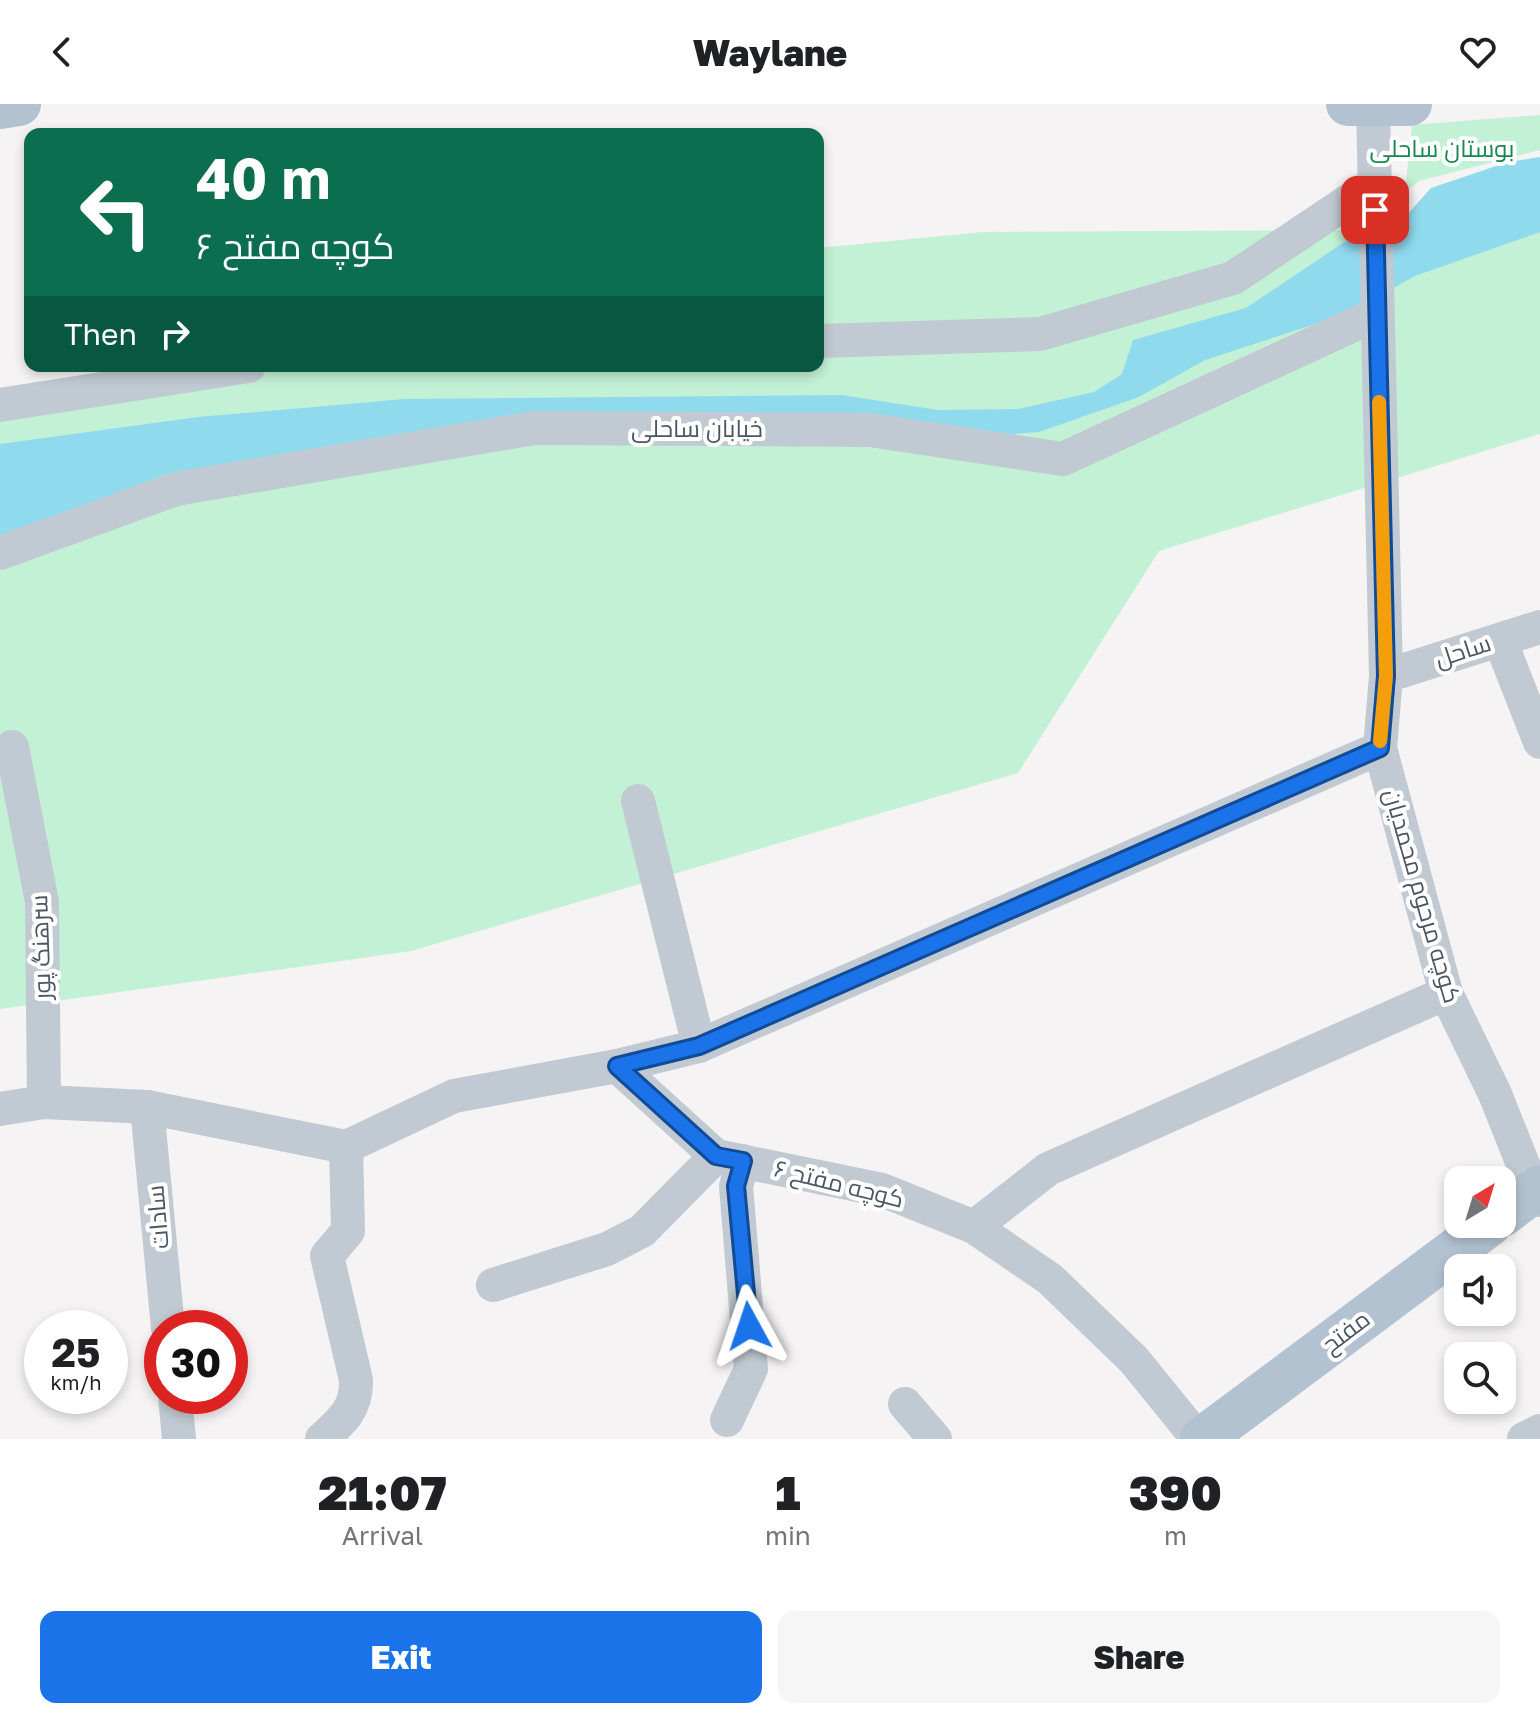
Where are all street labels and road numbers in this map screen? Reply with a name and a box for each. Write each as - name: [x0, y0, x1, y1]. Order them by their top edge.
- street label: خیابان ساحلی: [631, 413, 763, 443]
- street label: ساحل: [1431, 627, 1494, 673]
- street label: کوچه مرحوم محمدیان: [1376, 785, 1468, 1007]
- street label: سرهنگ پور: [23, 894, 59, 1002]
- street label: کوچه مفتح ۶: [771, 1152, 907, 1216]
- street label: سادات: [139, 1184, 174, 1250]
- street label: مفتح: [1315, 1303, 1377, 1361]

